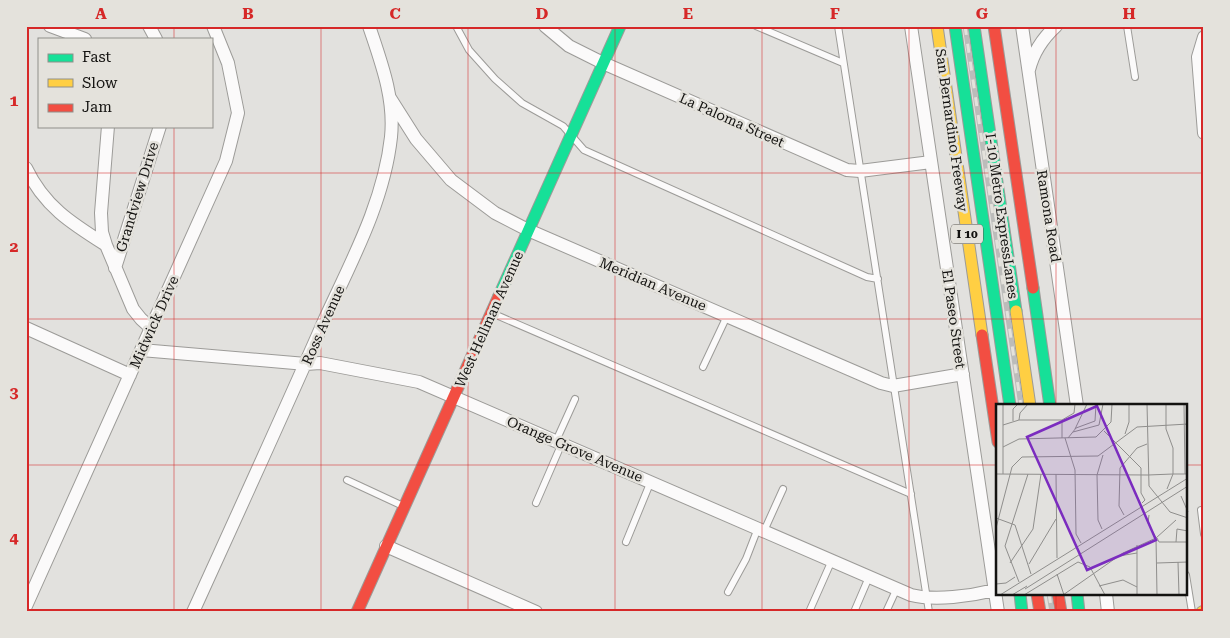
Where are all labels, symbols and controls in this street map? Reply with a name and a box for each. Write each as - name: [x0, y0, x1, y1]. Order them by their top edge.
- text: A: [95, 4, 107, 23]
- text: B: [242, 4, 254, 23]
- text: C: [389, 4, 401, 23]
- text: D: [536, 4, 549, 23]
- text: E: [683, 4, 693, 23]
- text: F: [830, 4, 840, 23]
- text: G: [976, 4, 989, 23]
- text: H: [1122, 4, 1136, 23]
- legend: [38, 38, 212, 128]
- street label: San Bernardino Freeway: [933, 47, 971, 213]
- text: Fast: [82, 48, 112, 66]
- text: Slow: [82, 74, 118, 92]
- street label: La Paloma Street: [677, 90, 787, 150]
- text: 1: [10, 91, 19, 110]
- text: Jam: [82, 98, 112, 116]
- street label: I-10 Metro ExpressLanes: [982, 132, 1022, 300]
- street label: Grandview Drive: [113, 140, 161, 254]
- street label: Ramona Road: [1034, 169, 1064, 263]
- road number: I 10: [951, 224, 983, 243]
- text: 2: [10, 237, 19, 256]
- street label: West Hellman Avenue: [452, 248, 526, 390]
- street label: Meridian Avenue: [597, 254, 709, 314]
- street label: El Paseo Street: [939, 269, 969, 369]
- street label: Midwick Drive: [126, 273, 182, 371]
- street label: Ross Avenue: [298, 283, 348, 367]
- text: 3: [10, 383, 19, 402]
- inset map: [996, 404, 1188, 596]
- street label: Orange Grove Avenue: [505, 413, 646, 485]
- text: 4: [10, 528, 19, 547]

